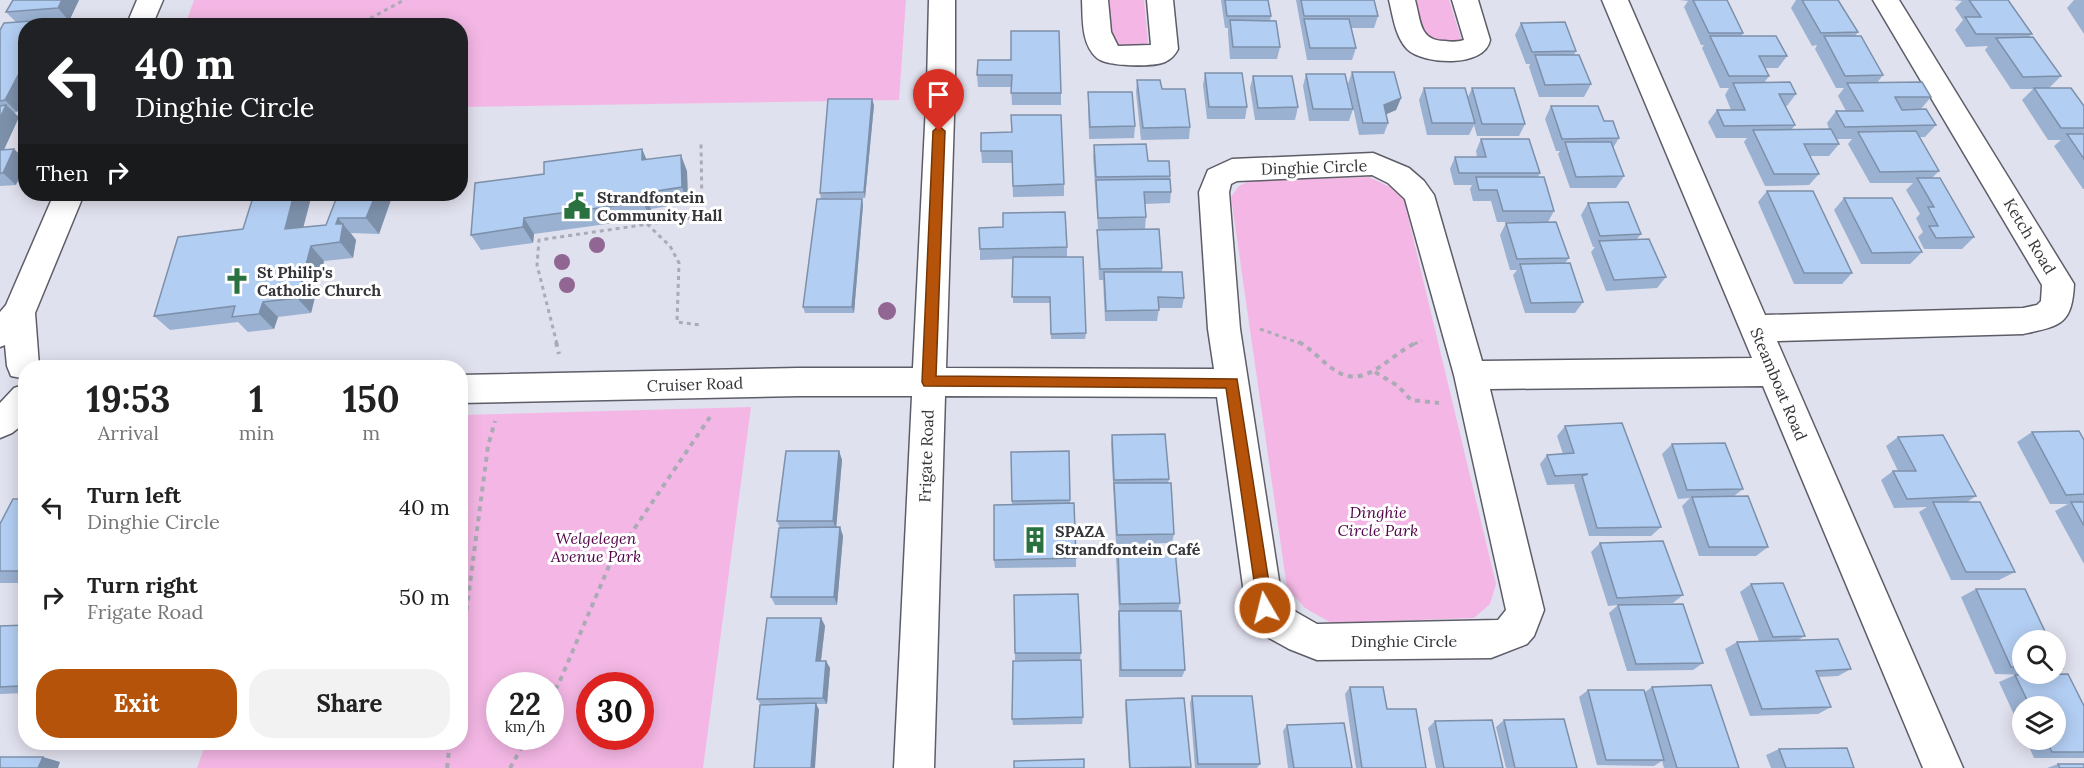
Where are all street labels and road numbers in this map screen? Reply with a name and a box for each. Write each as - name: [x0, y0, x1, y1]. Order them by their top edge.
- street label: Dinghie Circle: [1261, 155, 1368, 179]
- street label: Ketch Road: [2000, 194, 2061, 278]
- street label: Steamboat Road: [1746, 325, 1812, 444]
- street label: Cruiser Road: [646, 372, 744, 396]
- street label: Frigate Road: [914, 409, 938, 503]
- street label: Dinghie Circle: [1351, 631, 1458, 651]

